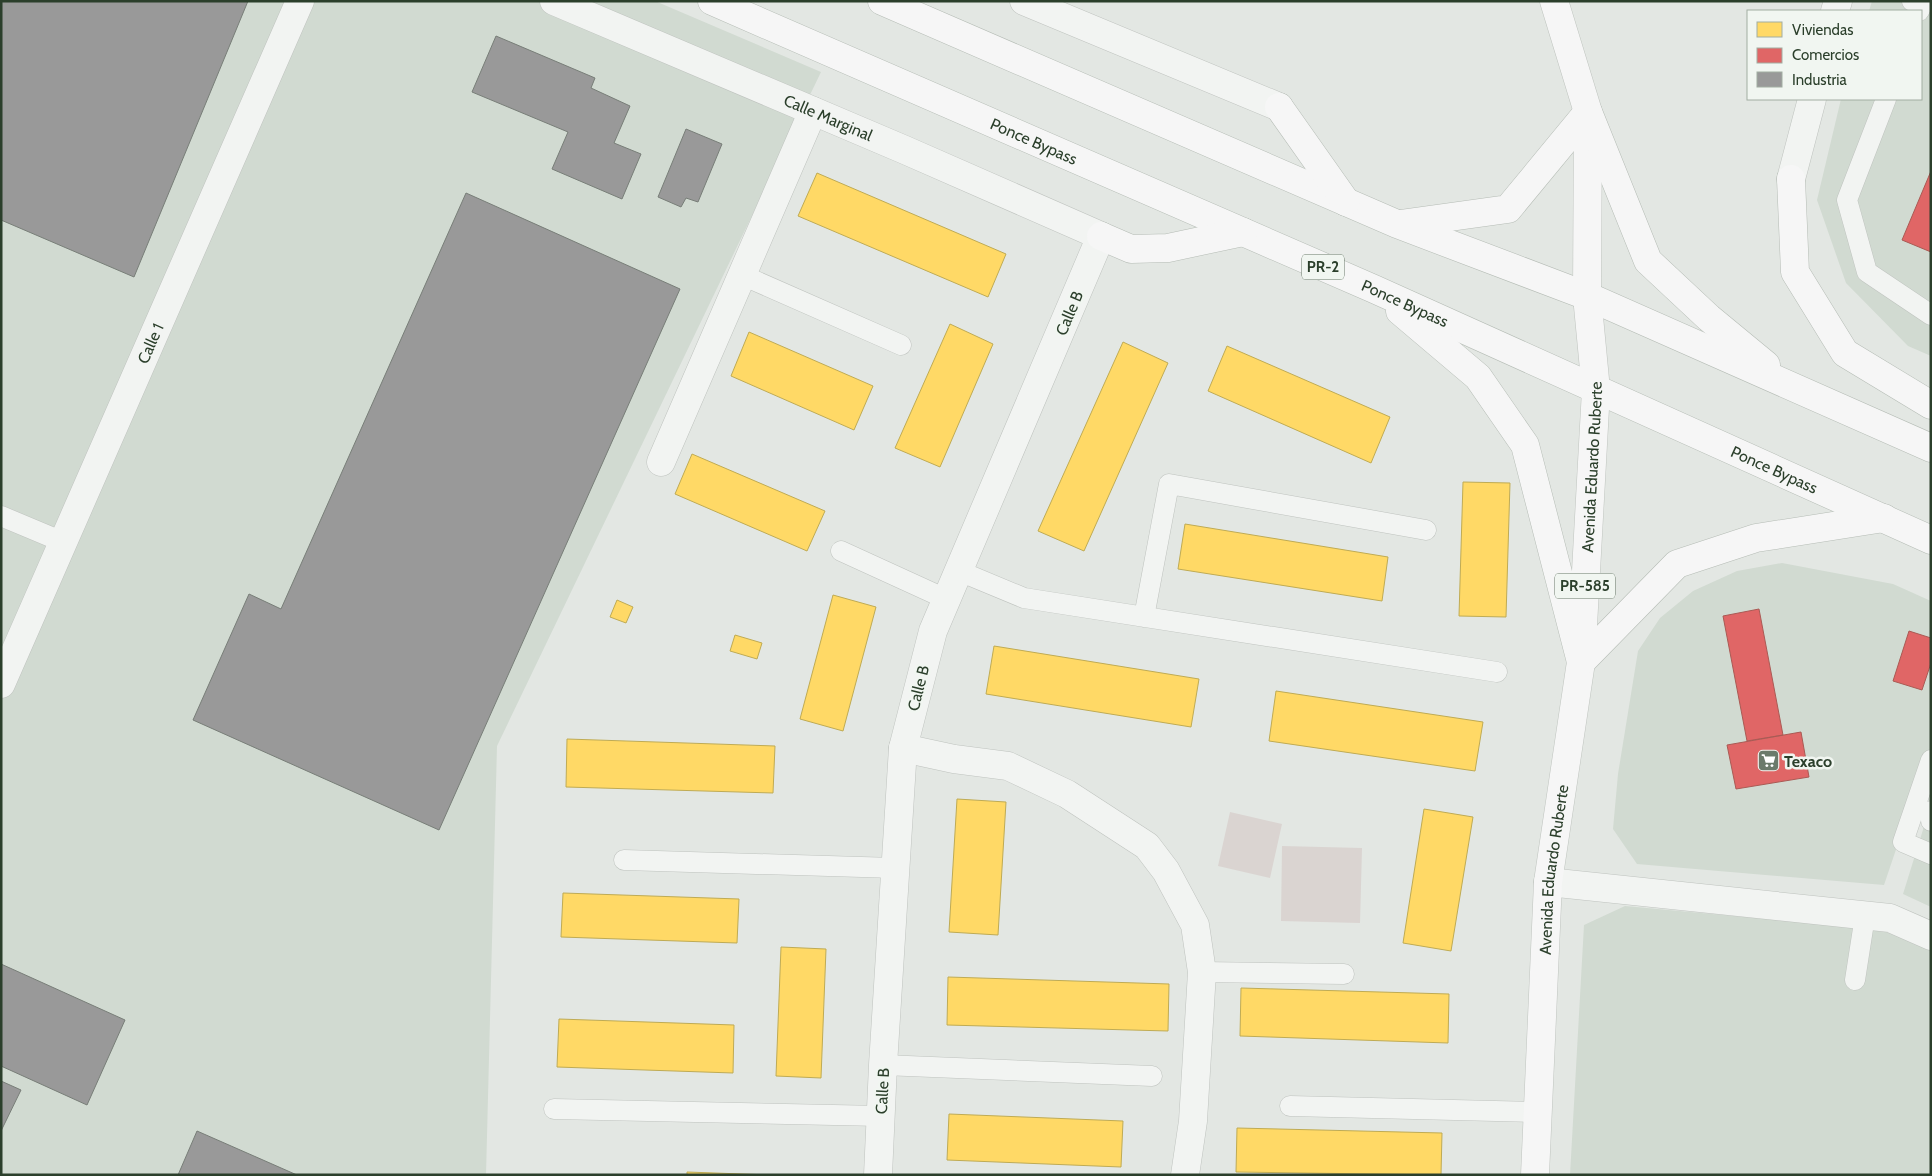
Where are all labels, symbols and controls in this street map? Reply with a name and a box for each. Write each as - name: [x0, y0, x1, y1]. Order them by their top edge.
- legend: [1747, 10, 1922, 100]
- text: Viviendas: [1792, 21, 1853, 39]
- text: Comercios: [1792, 46, 1859, 64]
- text: Industria: [1792, 71, 1847, 89]
- street label: Calle Marginal: [781, 91, 876, 145]
- street label: Ponce Bypass: [987, 114, 1080, 169]
- road number: PR-2: [1302, 254, 1344, 280]
- street label: Ponce Bypass: [1359, 276, 1451, 331]
- street label: Calle B: [1052, 288, 1087, 338]
- street label: Calle 1: [134, 320, 168, 367]
- street label: Avenida Eduardo Ruberte: [1578, 381, 1606, 553]
- street label: Ponce Bypass: [1728, 442, 1821, 498]
- road number: PR-585: [1555, 574, 1615, 598]
- street label: Calle B: [904, 663, 933, 713]
- supermarket icon: Texaco: [1756, 749, 1780, 773]
- place label: Texaco: [1784, 752, 1832, 771]
- street label: Avenida Eduardo Ruberte: [1536, 784, 1572, 955]
- street label: Calle B: [872, 1067, 893, 1115]

